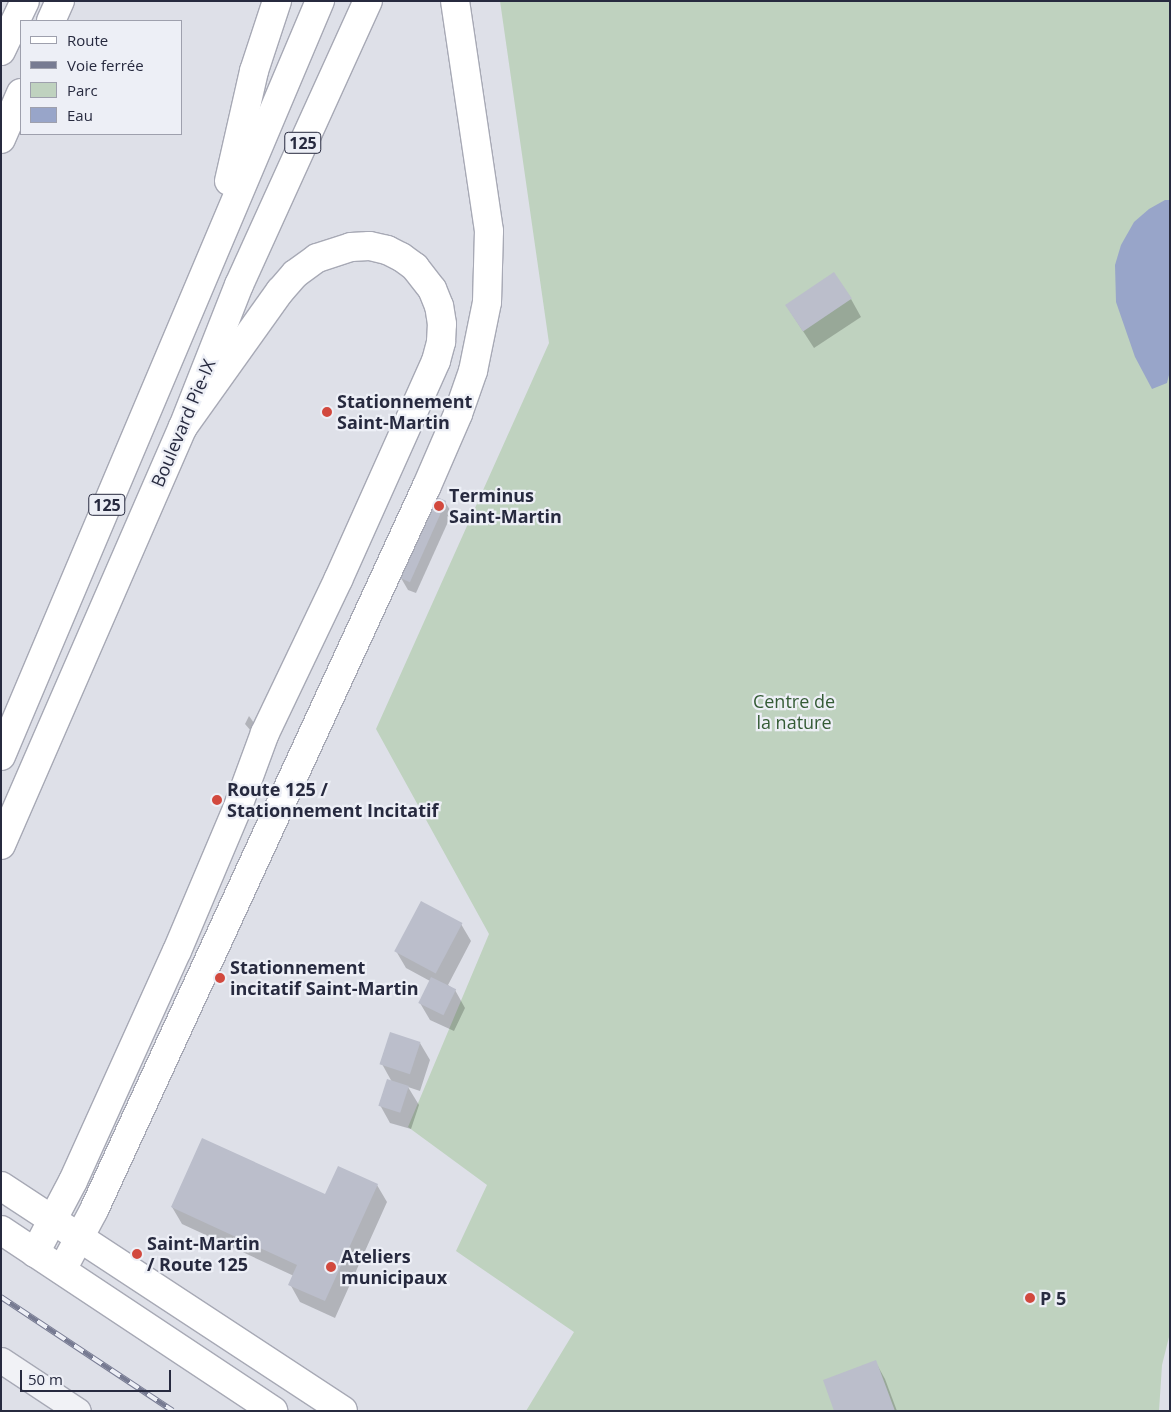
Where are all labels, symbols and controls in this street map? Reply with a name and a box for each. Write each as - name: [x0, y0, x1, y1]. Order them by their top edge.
- legend: [20, 20, 182, 135]
- text: Route: [67, 30, 108, 50]
- text: Voie ferrée: [67, 55, 144, 75]
- text: Parc: [67, 80, 98, 100]
- text: Eau: [67, 105, 93, 125]
- road number: 125: [284, 130, 322, 156]
- street label: Boulevard Pie-IX: [146, 356, 220, 490]
- place label: Stationnement Saint-Martin: [337, 391, 472, 434]
- marker: Stationnement Saint-Martin: [321, 406, 333, 418]
- place label: Terminus Saint-Martin: [449, 485, 562, 528]
- road number: 125: [88, 492, 126, 518]
- marker: Terminus Saint-Martin: [433, 500, 445, 512]
- park label: Centre de la nature: [753, 691, 835, 734]
- place label: Route 125 / Stationnement Incitatif: [227, 779, 438, 822]
- marker: Route 125 / Stationnement Incitatif: [211, 794, 223, 806]
- place label: Stationnement incitatif Saint-Martin: [230, 957, 419, 1000]
- marker: Stationnement incitatif Saint-Martin: [214, 972, 226, 984]
- place label: Saint-Martin / Route 125: [147, 1233, 260, 1276]
- place label: Ateliers municipaux: [341, 1246, 447, 1288]
- marker: Saint-Martin / Route 125: [131, 1248, 143, 1260]
- marker: Ateliers municipaux: [325, 1261, 337, 1273]
- place label: P 5: [1040, 1287, 1066, 1309]
- marker: P 5: [1024, 1292, 1036, 1304]
- scale bar: [22, 1360, 174, 1392]
- text: 50 m: [28, 1369, 63, 1389]

